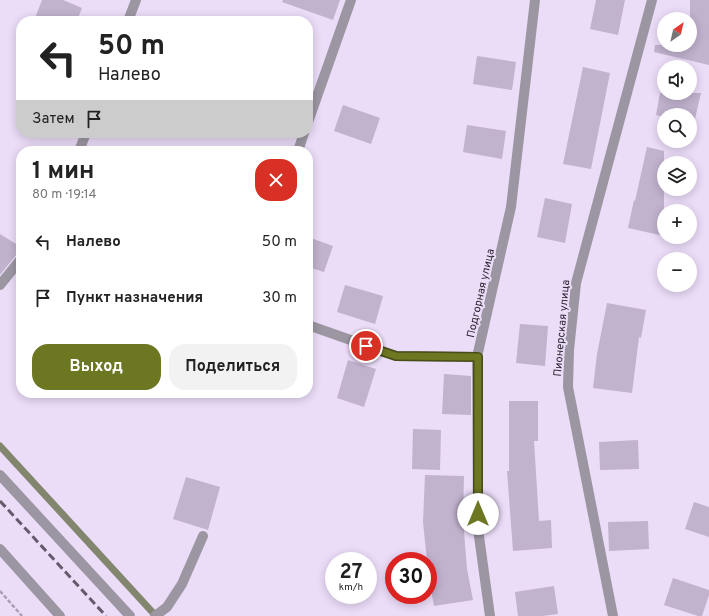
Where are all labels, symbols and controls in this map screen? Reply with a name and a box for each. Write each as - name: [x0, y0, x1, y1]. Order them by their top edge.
- north arrow: [657, 12, 697, 52]
- map controls: [657, 12, 697, 292]
- text: 50 m: [98, 29, 165, 65]
- icon: left: [32, 32, 84, 84]
- button: sound: [657, 60, 697, 100]
- text: Налево: [98, 64, 161, 87]
- icon: arrive: [83, 108, 105, 130]
- button: search: [657, 108, 697, 148]
- text: Затем: [32, 110, 75, 129]
- button: layers: [657, 156, 697, 196]
- text: 1 мин: [32, 157, 94, 187]
- button: close: [255, 159, 297, 201]
- text: 80 m · 19:14: [32, 187, 97, 203]
- button: +: [657, 204, 697, 244]
- icon: left: [32, 231, 54, 253]
- text: Налево: [66, 233, 121, 252]
- text: 50 m: [262, 233, 297, 252]
- street label: Подгорная улица: [464, 247, 498, 339]
- button: −: [657, 252, 697, 292]
- street label: Пионерская улица: [551, 279, 573, 377]
- icon: arrive: [32, 287, 54, 309]
- text: Пункт назначения: [66, 289, 203, 308]
- text: 30 m: [262, 289, 297, 308]
- pin: [349, 329, 383, 363]
- icon: arrive: [355, 335, 377, 357]
- button: Выход: [32, 344, 161, 390]
- button: Поделиться: [169, 344, 297, 390]
- position arrow: [457, 493, 499, 535]
- speed limit sign: 30: [385, 552, 437, 604]
- text: 27: [340, 560, 362, 586]
- text: km/h: [339, 581, 363, 594]

